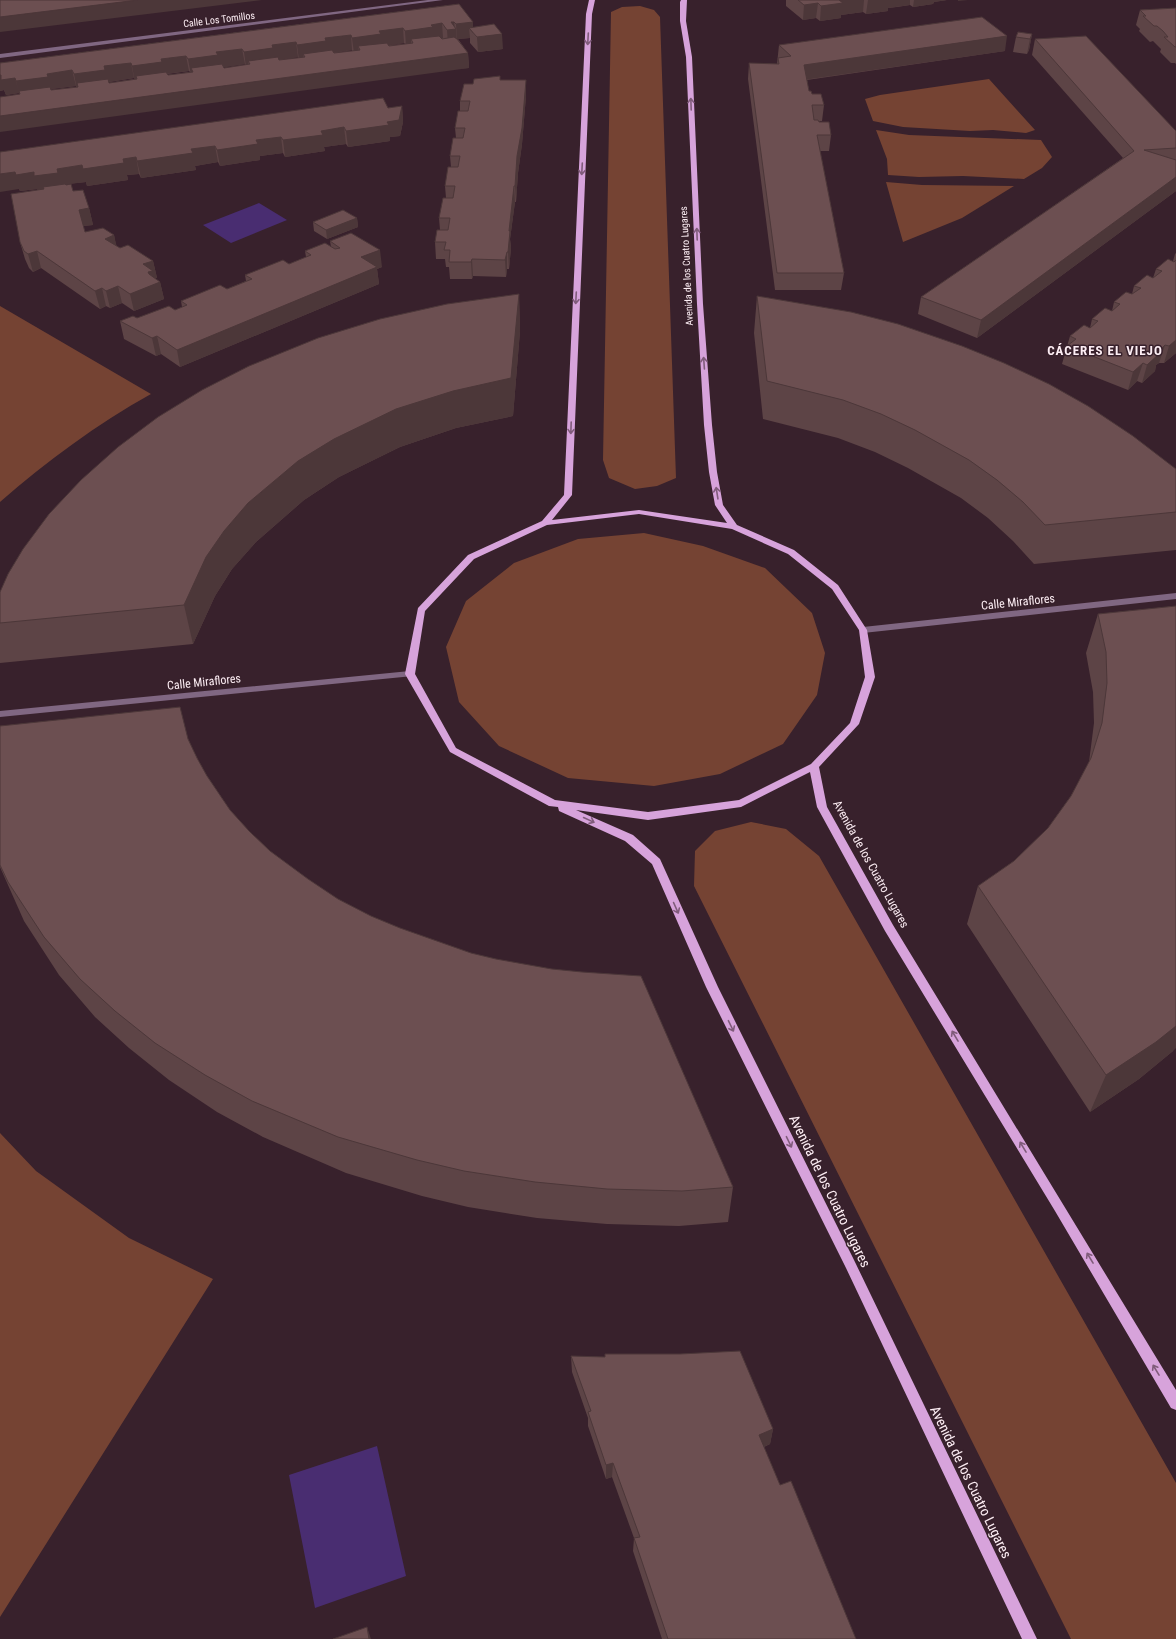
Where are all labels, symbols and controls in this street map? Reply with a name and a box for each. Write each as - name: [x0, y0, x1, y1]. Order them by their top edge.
- street label: Calle Los Tomillos: [183, 10, 256, 29]
- one-way arrow: [584, 32, 591, 45]
- one-way arrow: [688, 98, 695, 111]
- one-way arrow: [578, 162, 586, 175]
- street label: Avenida de los Cuatro Lugares: [678, 206, 695, 326]
- one-way arrow: [693, 228, 700, 241]
- one-way arrow: [573, 291, 580, 304]
- district label: CÁCERES EL VIEJO: [1047, 343, 1163, 358]
- one-way arrow: [701, 357, 708, 370]
- one-way arrow: [567, 421, 575, 434]
- one-way arrow: [712, 487, 720, 500]
- street label: Calle Miraflores: [980, 591, 1056, 613]
- street label: Calle Miraflores: [166, 671, 242, 693]
- street label: Avenida de los Cuatro Lugares: [830, 798, 912, 930]
- one-way arrow: [583, 817, 595, 824]
- one-way arrow: [673, 901, 680, 913]
- one-way arrow: [728, 1019, 735, 1031]
- one-way arrow: [951, 1031, 959, 1042]
- street label: Avenida de los Cuatro Lugares: [786, 1112, 874, 1270]
- one-way arrow: [786, 1136, 793, 1148]
- one-way arrow: [1018, 1141, 1026, 1153]
- one-way arrow: [1085, 1252, 1093, 1264]
- one-way arrow: [1152, 1364, 1160, 1376]
- street label: Avenida de los Cuatro Lugares: [927, 1403, 1015, 1561]

